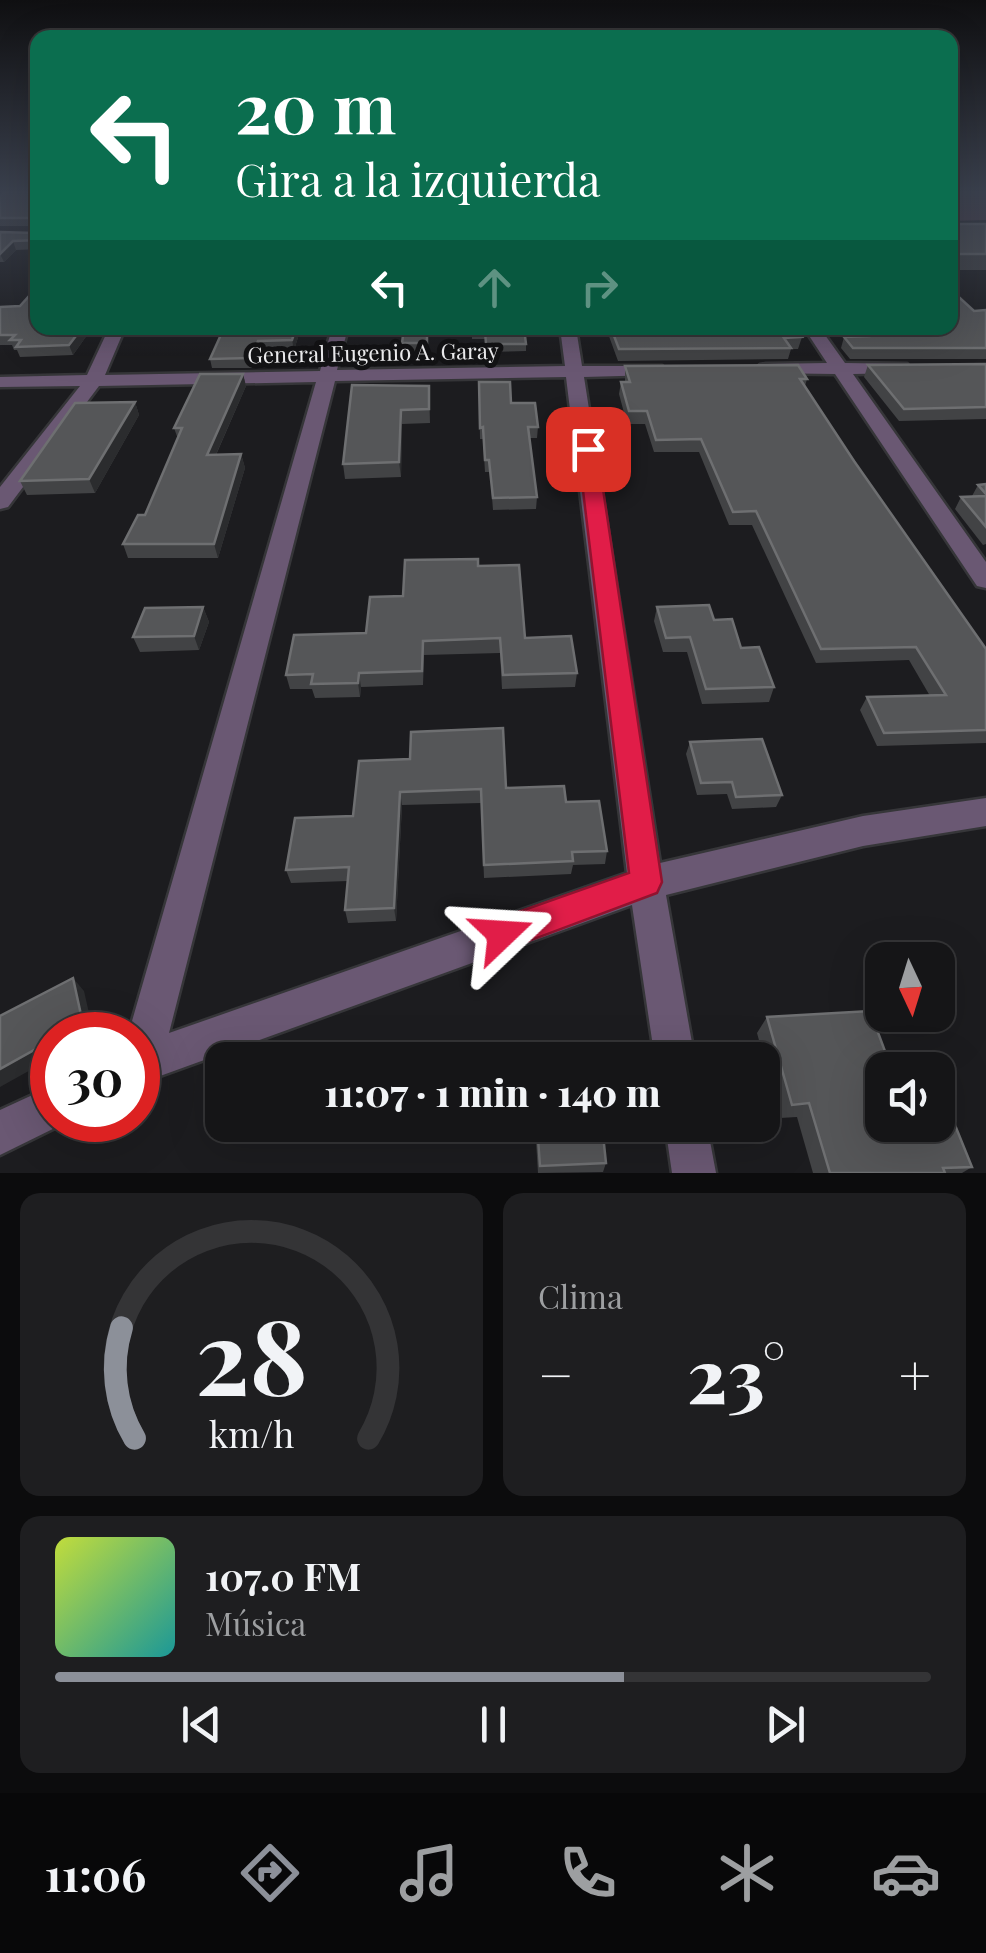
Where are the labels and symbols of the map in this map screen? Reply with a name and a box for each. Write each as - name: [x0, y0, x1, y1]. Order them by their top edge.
- street label: General Eugenio A. Garay: [247, 335, 499, 369]
- pin: [546, 407, 631, 492]
- position arrow: [450, 882, 554, 986]
- north arrow: [865, 942, 955, 1032]
- speed limit sign: 30: [30, 1012, 160, 1142]

